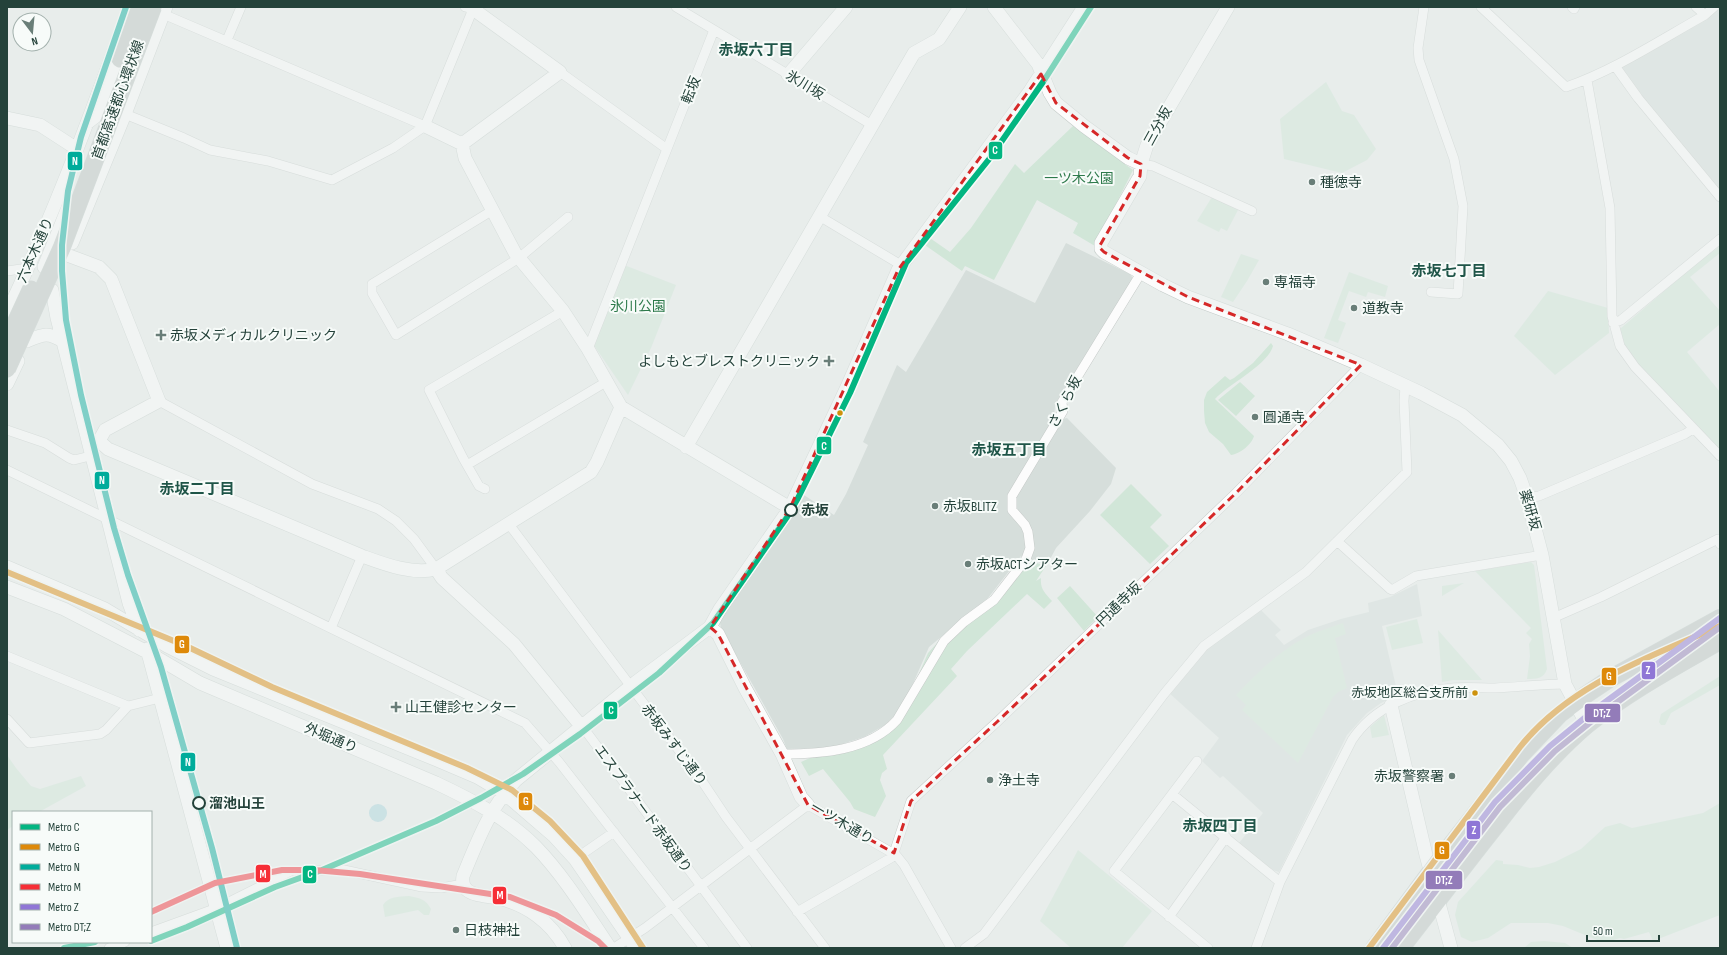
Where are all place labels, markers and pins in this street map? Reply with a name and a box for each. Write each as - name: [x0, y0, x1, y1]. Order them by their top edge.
- place label: 種徳寺: [1320, 174, 1362, 191]
- marker: 種徳寺: [1307, 177, 1317, 187]
- place label: 専福寺: [1274, 274, 1316, 291]
- marker: 専福寺: [1261, 277, 1271, 287]
- place label: 道教寺: [1362, 300, 1404, 317]
- marker: 道教寺: [1349, 303, 1359, 313]
- place label: 赤坂メディカルクリニック: [170, 327, 337, 344]
- marker: 赤坂メディカルクリニック: [155, 329, 167, 341]
- place label: よしもとブレストクリニック: [638, 353, 820, 370]
- marker: よしもとブレストクリニック: [823, 355, 835, 367]
- unlabelled marker: [835, 408, 845, 418]
- place label: 圓通寺: [1263, 409, 1305, 426]
- marker: 圓通寺: [1250, 412, 1260, 422]
- place label: 赤坂BLITZ: [943, 498, 997, 515]
- marker: 赤坂BLITZ: [930, 501, 940, 511]
- place label: 赤坂: [801, 502, 829, 519]
- marker: 赤坂: [784, 503, 798, 517]
- place label: 赤坂ACTシアター: [976, 556, 1078, 573]
- marker: 赤坂ACTシアター: [963, 559, 973, 569]
- place label: 赤坂地区総合支所前: [1351, 685, 1468, 701]
- marker: 赤坂地区総合支所前: [1470, 688, 1480, 698]
- place label: 山王健診センター: [405, 699, 517, 716]
- marker: 山王健診センター: [390, 701, 402, 713]
- place label: 赤坂警察署: [1374, 768, 1444, 785]
- marker: 赤坂警察署: [1447, 771, 1457, 781]
- place label: 浄土寺: [998, 772, 1040, 789]
- marker: 浄土寺: [985, 775, 995, 785]
- place label: 溜池山王: [209, 795, 265, 812]
- marker: 溜池山王: [192, 796, 206, 810]
- place label: 日枝神社: [464, 922, 520, 939]
- marker: 日枝神社: [451, 925, 461, 935]

